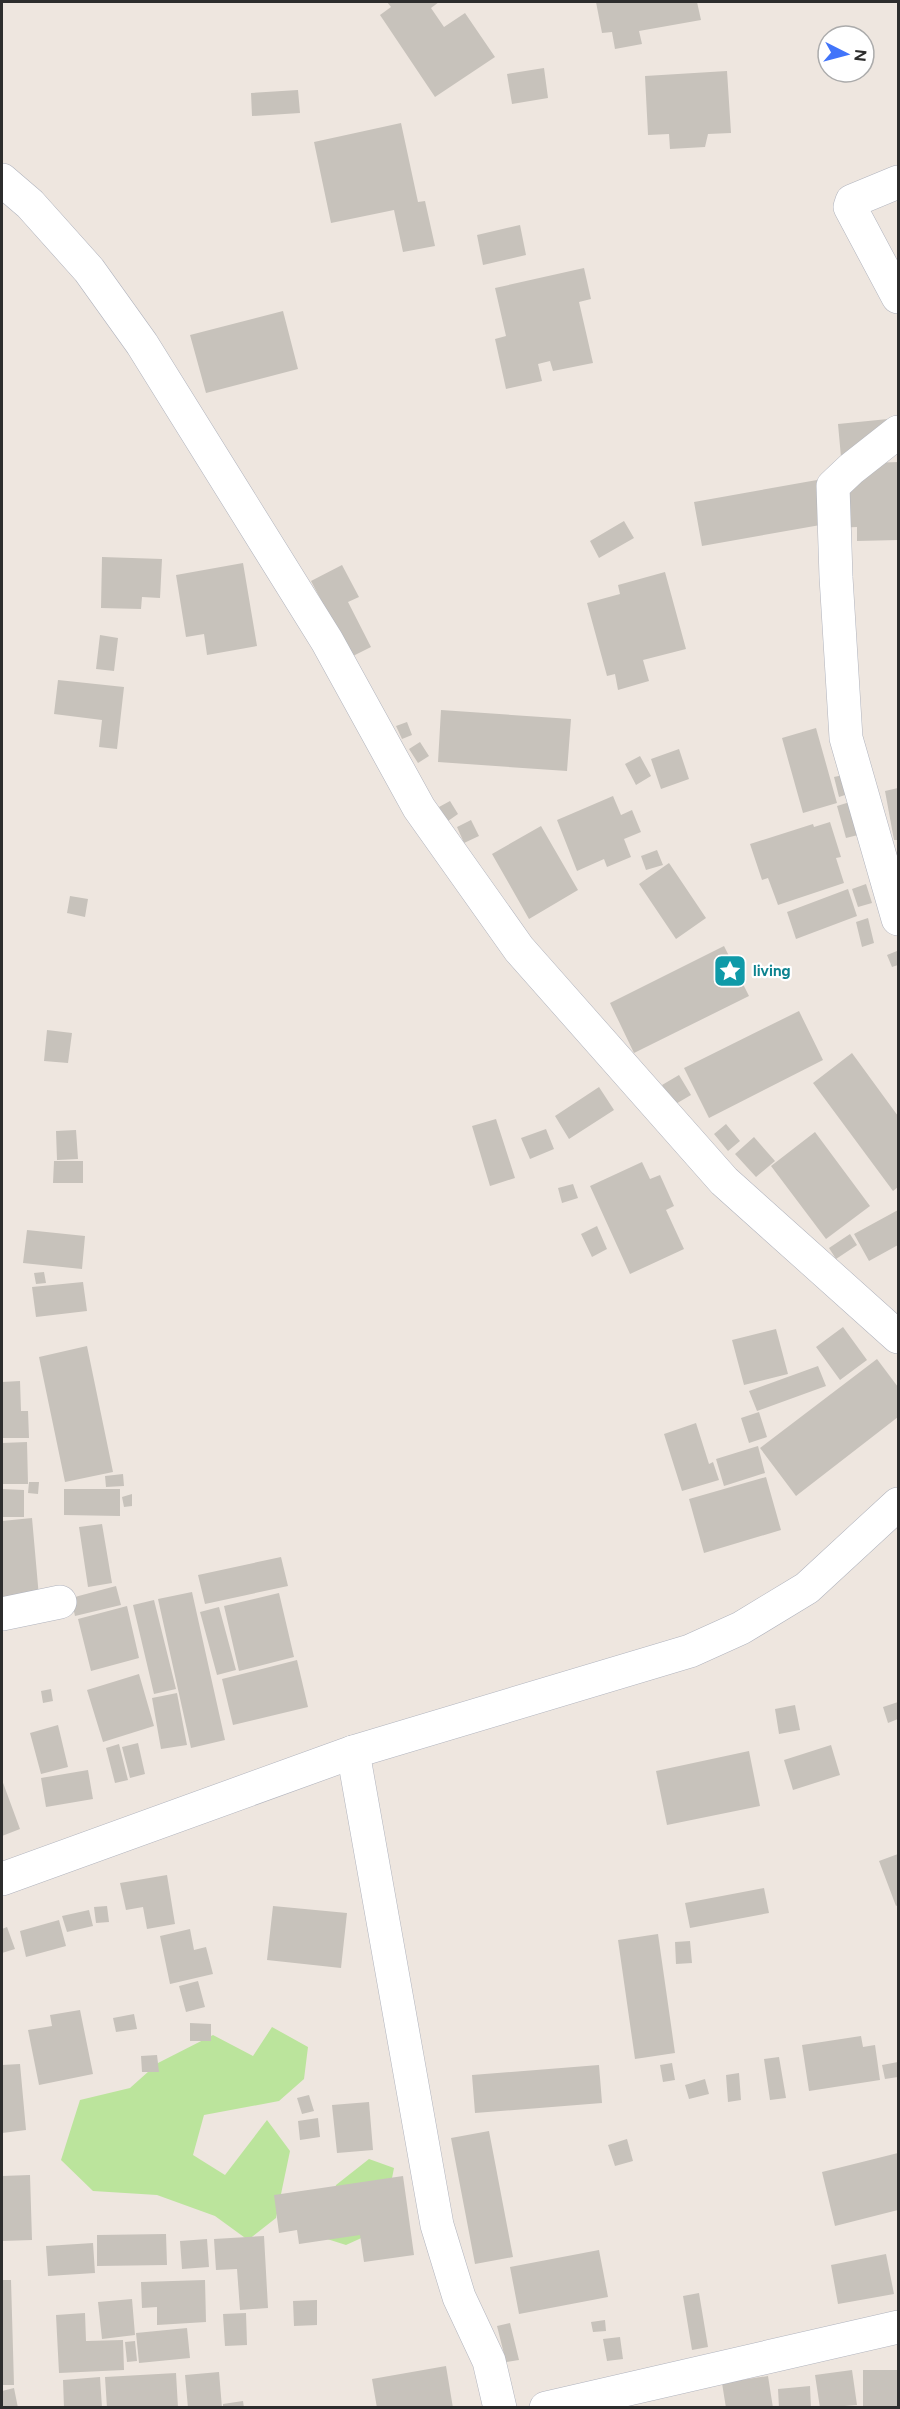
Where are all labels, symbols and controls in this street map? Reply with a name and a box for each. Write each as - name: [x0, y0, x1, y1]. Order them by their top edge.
- north arrow: [816, 24, 876, 84]
- text: N: [850, 48, 871, 63]
- place icon: living: [712, 953, 748, 989]
- place label: living: [753, 962, 790, 980]

